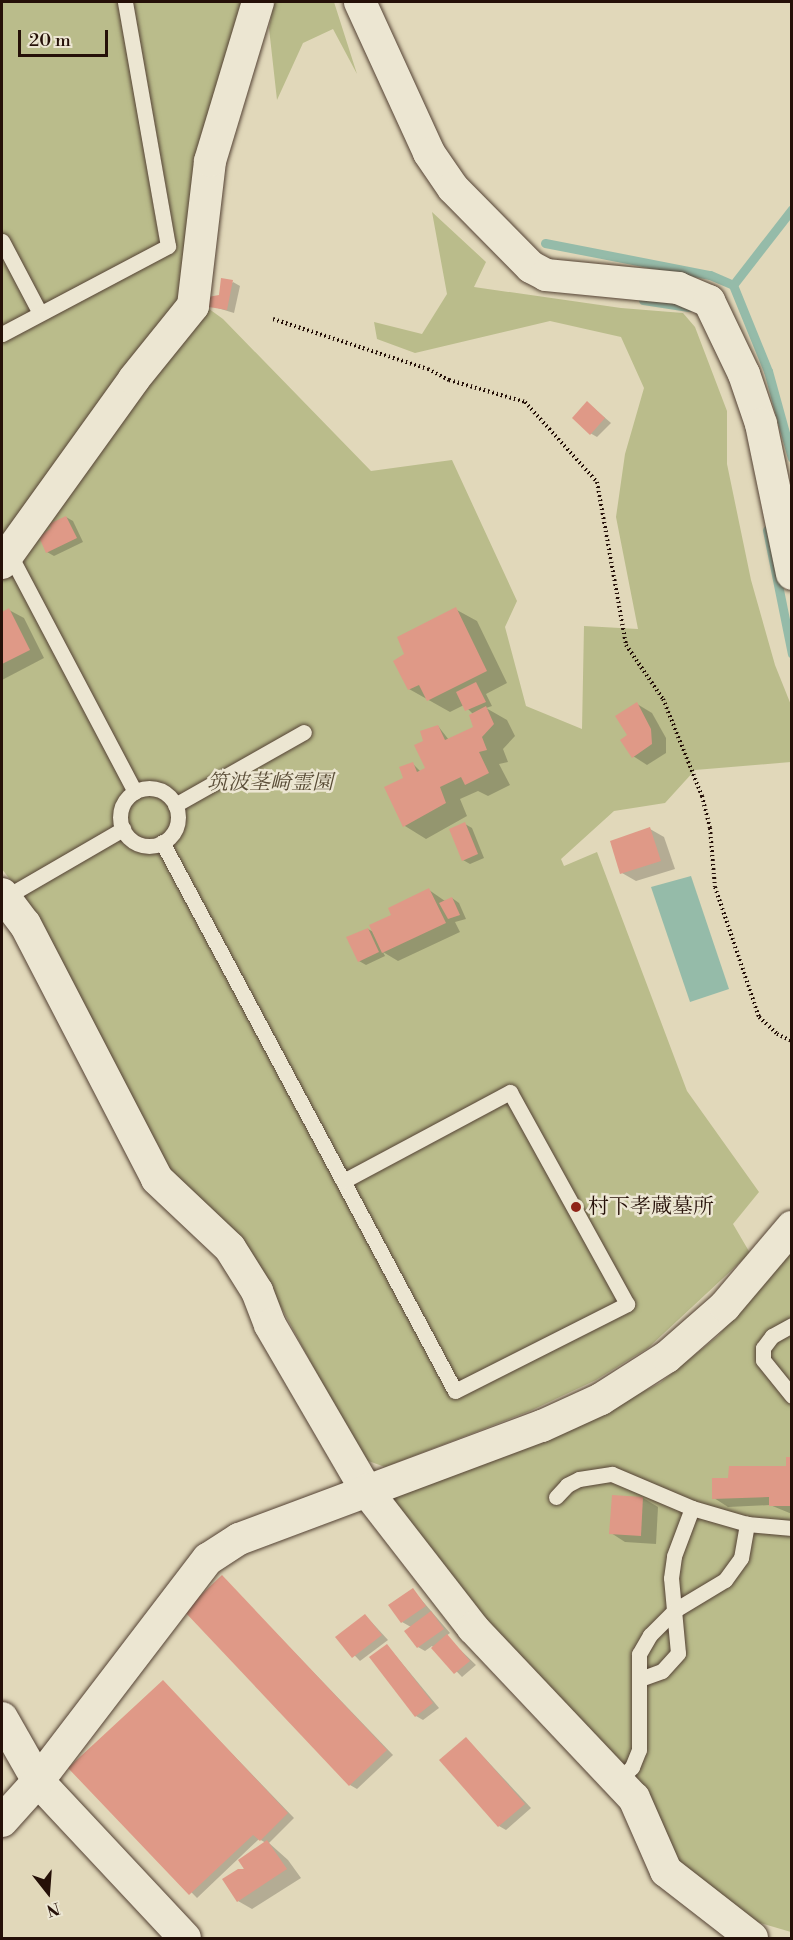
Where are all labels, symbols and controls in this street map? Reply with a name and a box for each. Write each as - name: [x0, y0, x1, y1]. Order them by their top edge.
- scale bar: [21, 18, 111, 56]
- text: 20 m: [29, 29, 71, 52]
- park label: 筑波茎崎霊園: [207, 770, 333, 796]
- place label: 村下孝蔵墓所: [588, 1194, 714, 1220]
- marker: 村下孝蔵墓所: [569, 1200, 583, 1214]
- north arrow: [18, 1862, 78, 1922]
- text: N: [44, 1898, 62, 1921]

